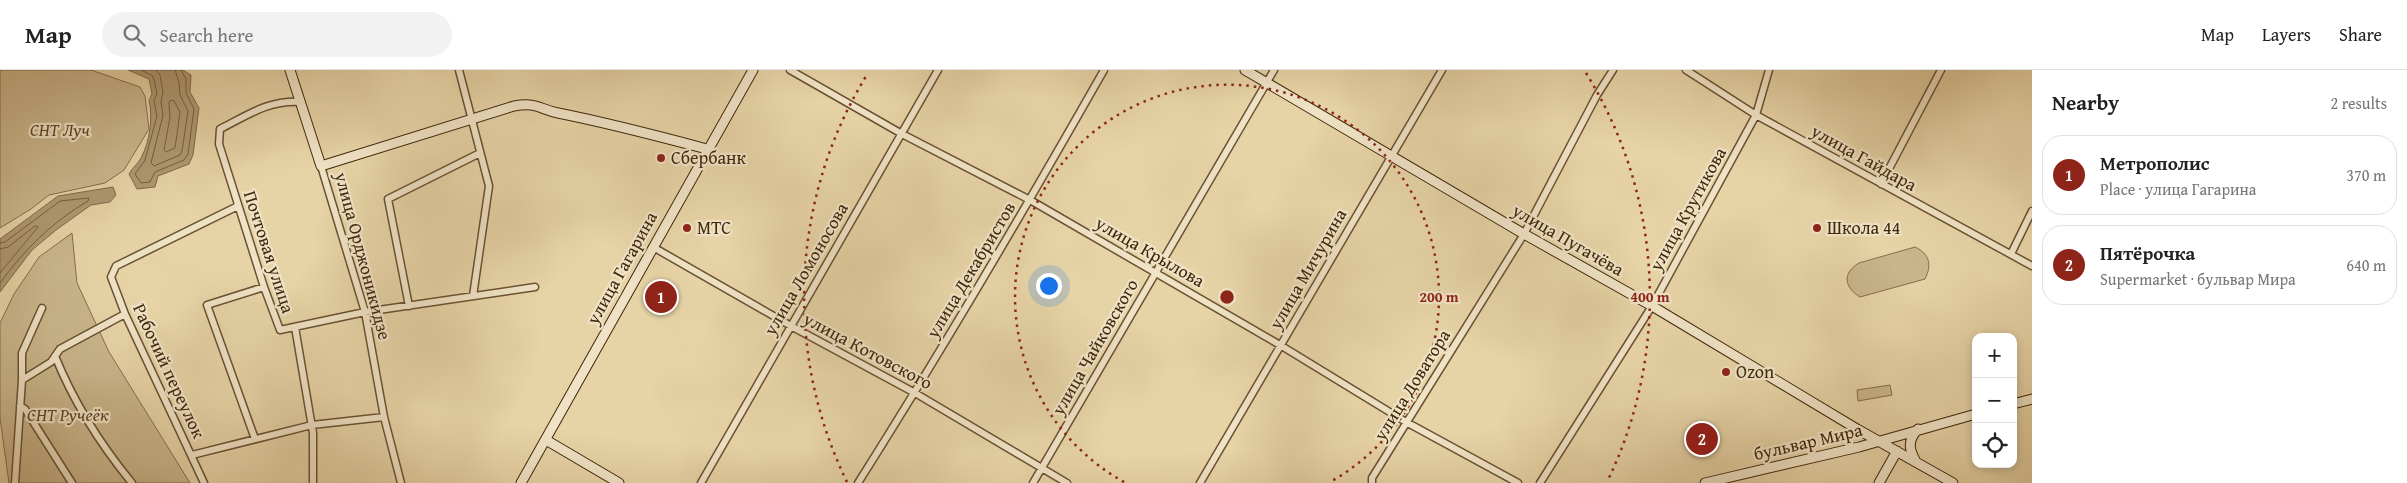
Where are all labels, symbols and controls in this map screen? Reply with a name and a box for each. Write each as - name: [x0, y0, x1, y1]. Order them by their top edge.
- search box: [102, 12, 452, 57]
- text: Map: [25, 17, 72, 52]
- icon: search: [120, 21, 148, 49]
- text: Search here: [160, 21, 253, 49]
- text: Map: [2201, 21, 2234, 48]
- text: Layers: [2262, 21, 2311, 48]
- text: Share: [2339, 21, 2382, 48]
- text: Nearby: [2052, 87, 2119, 118]
- text: 2 results: [2330, 91, 2387, 115]
- park label: СНТ Луч: [30, 116, 90, 143]
- street label: улица Гайдара: [1806, 117, 1922, 198]
- street label: улица Крутикова: [1642, 142, 1733, 276]
- place label: Сбербанк: [671, 144, 746, 171]
- text: Метрополис: [2100, 149, 2210, 177]
- marker: Сбербанк: [655, 152, 667, 164]
- text: 1: [2065, 163, 2073, 187]
- text: 370 m: [2346, 163, 2386, 187]
- street label: улица Орджоникидзе: [328, 168, 399, 343]
- text: Place · улица Гагарина: [2100, 177, 2256, 201]
- street label: Почтовая улица: [237, 187, 302, 317]
- street label: улица Декабристов: [919, 196, 1022, 344]
- street label: улица Пугачёва: [1507, 196, 1629, 283]
- street label: улица Ломоносова: [756, 197, 855, 341]
- street label: улица Мичурина: [1261, 203, 1353, 335]
- street label: улица Гагарина: [579, 206, 664, 330]
- street label: улица Крылова: [1090, 209, 1210, 294]
- place label: МТС: [697, 214, 731, 241]
- place label: Школа 44: [1827, 214, 1900, 241]
- marker: МТС: [681, 222, 693, 234]
- marker: Школа 44: [1811, 222, 1823, 234]
- text: Пятёрочка: [2100, 239, 2195, 267]
- text: 2: [2065, 253, 2073, 277]
- text: 640 m: [2346, 253, 2386, 277]
- text: Supermarket · бульвар Мира: [2100, 267, 2296, 291]
- your location: [1036, 273, 1062, 299]
- street label: улица Чайковского: [1044, 273, 1145, 421]
- pin: 1: [645, 278, 677, 316]
- text: 200 m: [1419, 286, 1459, 307]
- text: 400 m: [1630, 286, 1670, 307]
- centre of rings: [1218, 288, 1236, 306]
- street label: Рабочий переулок: [126, 299, 213, 443]
- street label: улица Котовского: [798, 305, 938, 396]
- street label: улица Доватора: [1366, 323, 1457, 446]
- map controls: [1972, 333, 2017, 468]
- button: +: [1972, 333, 2017, 378]
- place label: Ozon: [1736, 358, 1774, 385]
- marker: Ozon: [1720, 366, 1732, 378]
- button: −: [1972, 378, 2017, 423]
- park label: СНТ Ручеёк: [27, 401, 109, 428]
- street label: бульвар Мира: [1751, 416, 1865, 467]
- pin: 2: [1686, 420, 1718, 458]
- button: locate: [1972, 423, 2017, 468]

